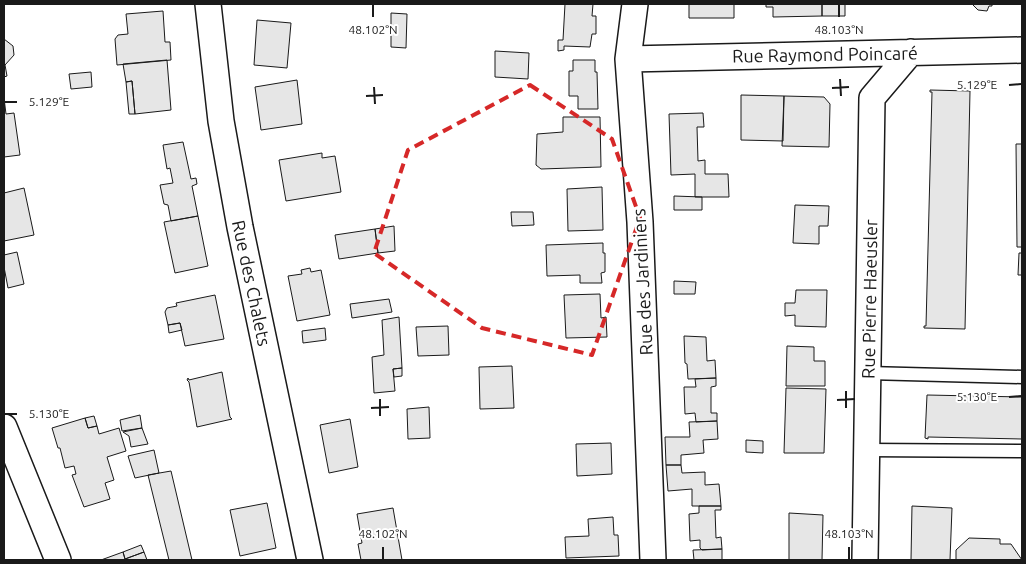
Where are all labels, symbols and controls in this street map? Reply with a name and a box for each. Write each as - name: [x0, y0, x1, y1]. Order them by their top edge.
- text: 48.102°N: [348, 23, 398, 36]
- text: 48.103°N: [814, 23, 864, 36]
- street label: Rue Raymond Poincaré: [732, 42, 918, 66]
- text: 5.129°E: [957, 78, 998, 91]
- text: 5.129°E: [29, 95, 70, 108]
- street label: Rue des Jardiniers: [628, 208, 656, 356]
- street label: Rue des Chalets: [229, 218, 275, 348]
- street label: Rue Pierre Haeusler: [858, 219, 880, 379]
- text: 5.130°E: [957, 390, 998, 403]
- text: 5.130°E: [29, 407, 70, 420]
- text: 48.102°N: [358, 527, 408, 540]
- text: 48.103°N: [824, 527, 874, 540]

